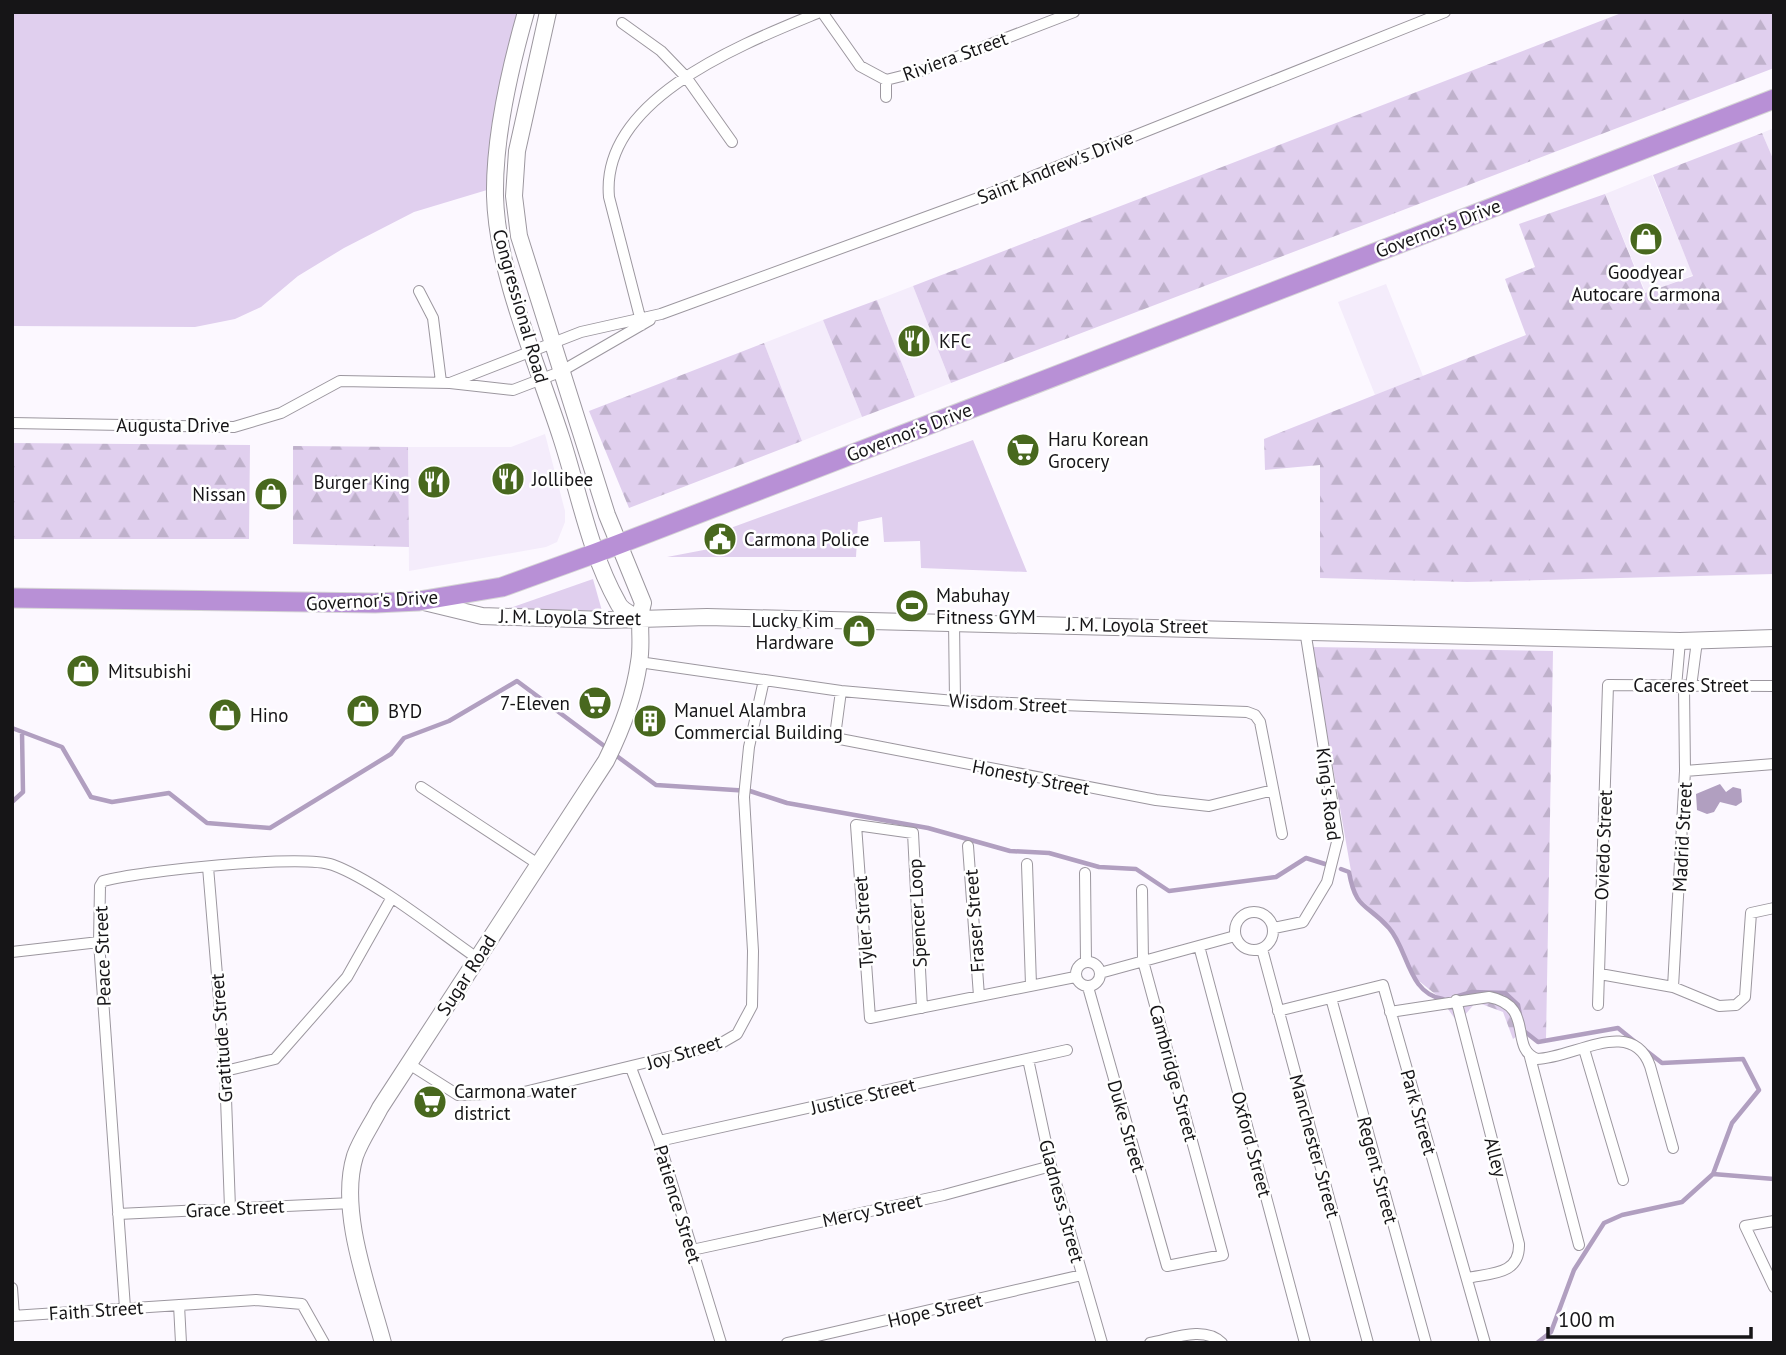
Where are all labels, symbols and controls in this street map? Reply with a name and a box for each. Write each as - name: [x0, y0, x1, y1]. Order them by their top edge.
- street label: Riviera Street: [899, 26, 1011, 86]
- street label: Saint Andrew's Drive: [973, 125, 1137, 209]
- street label: Governor's Drive: [1372, 193, 1504, 263]
- shop icon: Goodyear Autocare Carmona: [1627, 220, 1665, 258]
- street label: Congressional Road: [488, 226, 554, 386]
- place label: Goodyear Autocare Carmona: [1572, 260, 1720, 306]
- restaurant icon: KFC: [895, 322, 933, 360]
- place label: KFC: [939, 329, 971, 353]
- street label: Governor's Drive: [843, 397, 975, 467]
- street label: Augusta Drive: [116, 413, 230, 437]
- place label: Haru Korean Grocery: [1048, 427, 1149, 473]
- supermarket icon: Haru Korean Grocery: [1004, 431, 1042, 469]
- restaurant icon: Jollibee: [489, 460, 527, 498]
- restaurant icon: Burger King: [415, 463, 453, 501]
- place label: Jollibee: [531, 467, 593, 491]
- place label: Burger King: [314, 470, 410, 494]
- shop icon: Nissan: [252, 475, 290, 513]
- place label: Nissan: [192, 482, 246, 506]
- public building icon: Carmona Police: [701, 520, 739, 558]
- place label: Carmona Police: [744, 527, 869, 551]
- place label: Mabuhay Fitness GYM: [936, 583, 1036, 629]
- street label: Governor's Drive: [305, 585, 439, 615]
- sports icon: Mabuhay Fitness GYM: [893, 587, 931, 625]
- street label: J. M. Loyola Street: [498, 604, 642, 630]
- place label: Lucky Kim Hardware: [751, 608, 834, 654]
- shop icon: Lucky Kim Hardware: [840, 612, 878, 650]
- street label: J. M. Loyola Street: [1065, 612, 1209, 638]
- shop icon: Mitsubishi: [64, 652, 102, 690]
- place label: Mitsubishi: [108, 659, 192, 683]
- street label: Caceres Street: [1633, 673, 1749, 697]
- supermarket icon: 7-Eleven: [576, 684, 614, 722]
- street label: Wisdom Street: [948, 688, 1068, 718]
- place label: 7-Eleven: [500, 691, 570, 715]
- shop icon: BYD: [344, 692, 382, 730]
- shop icon: Hino: [206, 696, 244, 734]
- place label: Manuel Alambra Commercial Building: [674, 698, 843, 744]
- place label: BYD: [388, 699, 422, 723]
- building icon: Manuel Alambra Commercial Building: [631, 702, 669, 740]
- place label: Hino: [250, 703, 288, 727]
- street label: King's Road: [1311, 746, 1347, 842]
- street label: Honesty Street: [970, 754, 1092, 800]
- street label: Madrid Street: [1667, 781, 1697, 893]
- street label: Oviedo Street: [1589, 789, 1617, 901]
- street label: Spencer Loop: [902, 858, 932, 968]
- street label: Fraser Street: [958, 868, 990, 973]
- street label: Tyler Street: [848, 875, 878, 969]
- street label: Peace Street: [88, 905, 116, 1007]
- street label: Sugar Road: [431, 930, 501, 1020]
- street label: Gratitude Street: [204, 972, 237, 1103]
- street label: Cambridge Street: [1144, 1002, 1204, 1145]
- street label: Joy Street: [643, 1029, 725, 1075]
- street label: Park Street: [1395, 1066, 1443, 1158]
- street label: Justice Street: [807, 1072, 918, 1120]
- street label: Manchester Street: [1284, 1072, 1346, 1221]
- street label: Duke Street: [1102, 1077, 1152, 1175]
- place label: Carmona water district: [454, 1079, 577, 1125]
- supermarket icon: Carmona water district: [411, 1083, 449, 1121]
- street label: Oxford Street: [1226, 1088, 1278, 1200]
- street label: Regent Street: [1352, 1114, 1404, 1227]
- street label: Alley: [1479, 1135, 1513, 1180]
- street label: Gladness Street: [1034, 1137, 1090, 1266]
- street label: Patience Street: [649, 1142, 708, 1267]
- street label: Mercy Street: [820, 1188, 925, 1232]
- street label: Grace Street: [185, 1193, 286, 1223]
- street label: Hope Street: [885, 1287, 985, 1333]
- street label: Faith Street: [48, 1295, 145, 1325]
- scale bar: [1548, 1296, 1751, 1340]
- text: 100 m: [1558, 1306, 1615, 1333]

